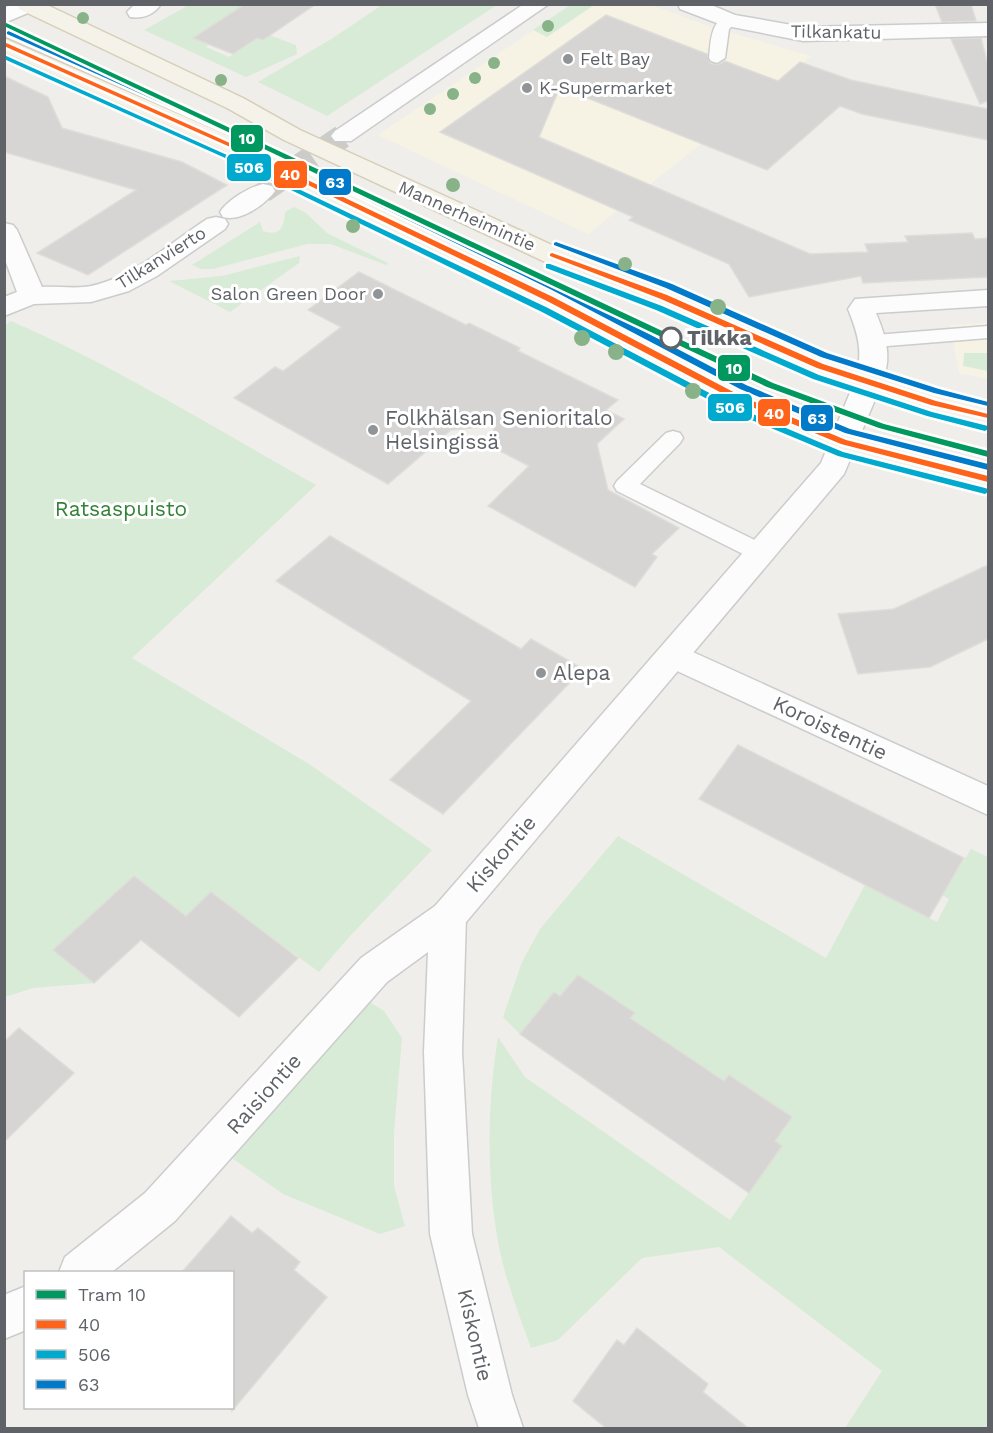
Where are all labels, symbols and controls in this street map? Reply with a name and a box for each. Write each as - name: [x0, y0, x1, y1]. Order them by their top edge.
- street label: Tilkankatu: [790, 20, 882, 43]
- place label: Felt Bay: [580, 48, 651, 69]
- marker: Felt Bay: [561, 52, 575, 66]
- place label: K-Supermarket: [539, 77, 673, 98]
- marker: K-Supermarket: [520, 81, 534, 95]
- line badge: 10: [230, 124, 264, 153]
- text: 10: [238, 129, 256, 148]
- line badge: 506: [226, 153, 272, 182]
- text: 506: [234, 158, 264, 177]
- line badge: 40: [273, 160, 308, 189]
- text: 40: [280, 165, 300, 184]
- line badge: 63: [318, 168, 352, 196]
- text: 63: [325, 173, 345, 192]
- street label: Mannerheimintie: [396, 176, 539, 255]
- street label: Tilkanvierto: [112, 222, 209, 293]
- place label: Salon Green Door: [211, 283, 366, 304]
- marker: Salon Green Door: [371, 287, 385, 301]
- place label: Tilkka: [687, 325, 752, 350]
- marker: Tilkka: [660, 327, 682, 349]
- line badge: 10: [717, 354, 751, 382]
- text: 10: [725, 359, 743, 378]
- line badge: 506: [707, 393, 753, 422]
- text: 506: [715, 398, 745, 417]
- line badge: 40: [757, 398, 791, 427]
- text: 40: [764, 404, 784, 423]
- line badge: 63: [800, 404, 834, 432]
- place label: Folkhälsan Senioritalo Helsingissä: [385, 405, 613, 454]
- text: 63: [807, 409, 827, 428]
- marker: Folkhälsan Senioritalo Helsingissä: [366, 423, 380, 437]
- park label: Ratsaspuisto: [55, 496, 187, 521]
- place label: Alepa: [553, 660, 611, 685]
- marker: Alepa: [534, 666, 548, 680]
- street label: Koroistentie: [769, 690, 891, 765]
- street label: Kiskontie: [460, 810, 541, 897]
- street label: Raisiontie: [221, 1048, 306, 1139]
- legend: [24, 1271, 234, 1409]
- text: Tram 10: [78, 1284, 146, 1305]
- street label: Kiskontie: [453, 1286, 498, 1383]
- text: 40: [78, 1314, 100, 1335]
- text: 506: [78, 1344, 111, 1365]
- text: 63: [78, 1374, 99, 1395]

